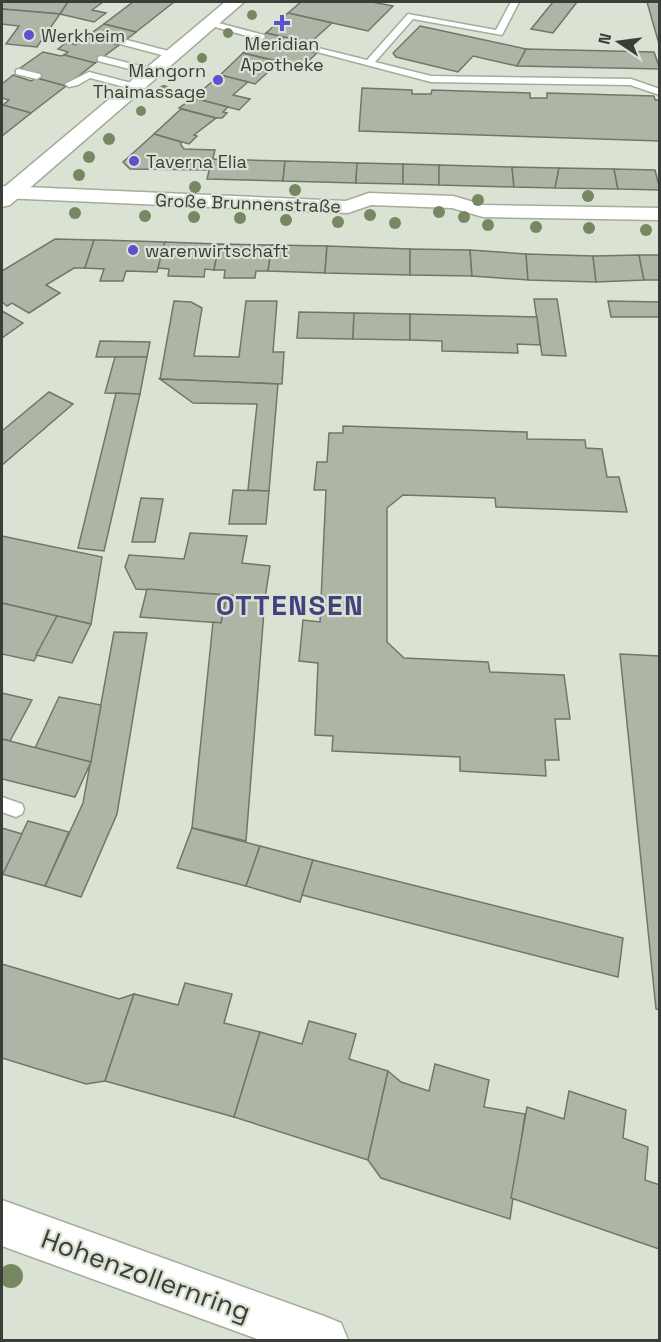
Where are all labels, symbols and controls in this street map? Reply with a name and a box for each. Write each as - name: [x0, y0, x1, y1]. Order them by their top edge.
- north arrow: [589, 12, 649, 72]
- marker: Meridian Apotheke: [275, 16, 289, 30]
- place label: Werkheim: [41, 24, 125, 47]
- marker: Werkheim: [22, 28, 36, 42]
- text: N: [593, 31, 616, 46]
- place label: Meridian Apotheke: [240, 32, 324, 76]
- place label: Mangorn Thaimassage: [93, 59, 206, 103]
- marker: Mangorn Thaimassage: [211, 73, 225, 87]
- place label: Taverna Elia: [146, 150, 247, 173]
- marker: Taverna Elia: [127, 154, 141, 168]
- street label: Große Brunnenstraße: [155, 188, 341, 218]
- place label: warenwirtschaft: [145, 239, 289, 262]
- marker: warenwirtschaft: [126, 243, 140, 257]
- district label: OTTENSEN: [216, 587, 364, 623]
- street label: Hohenzollernring: [36, 1221, 256, 1329]

